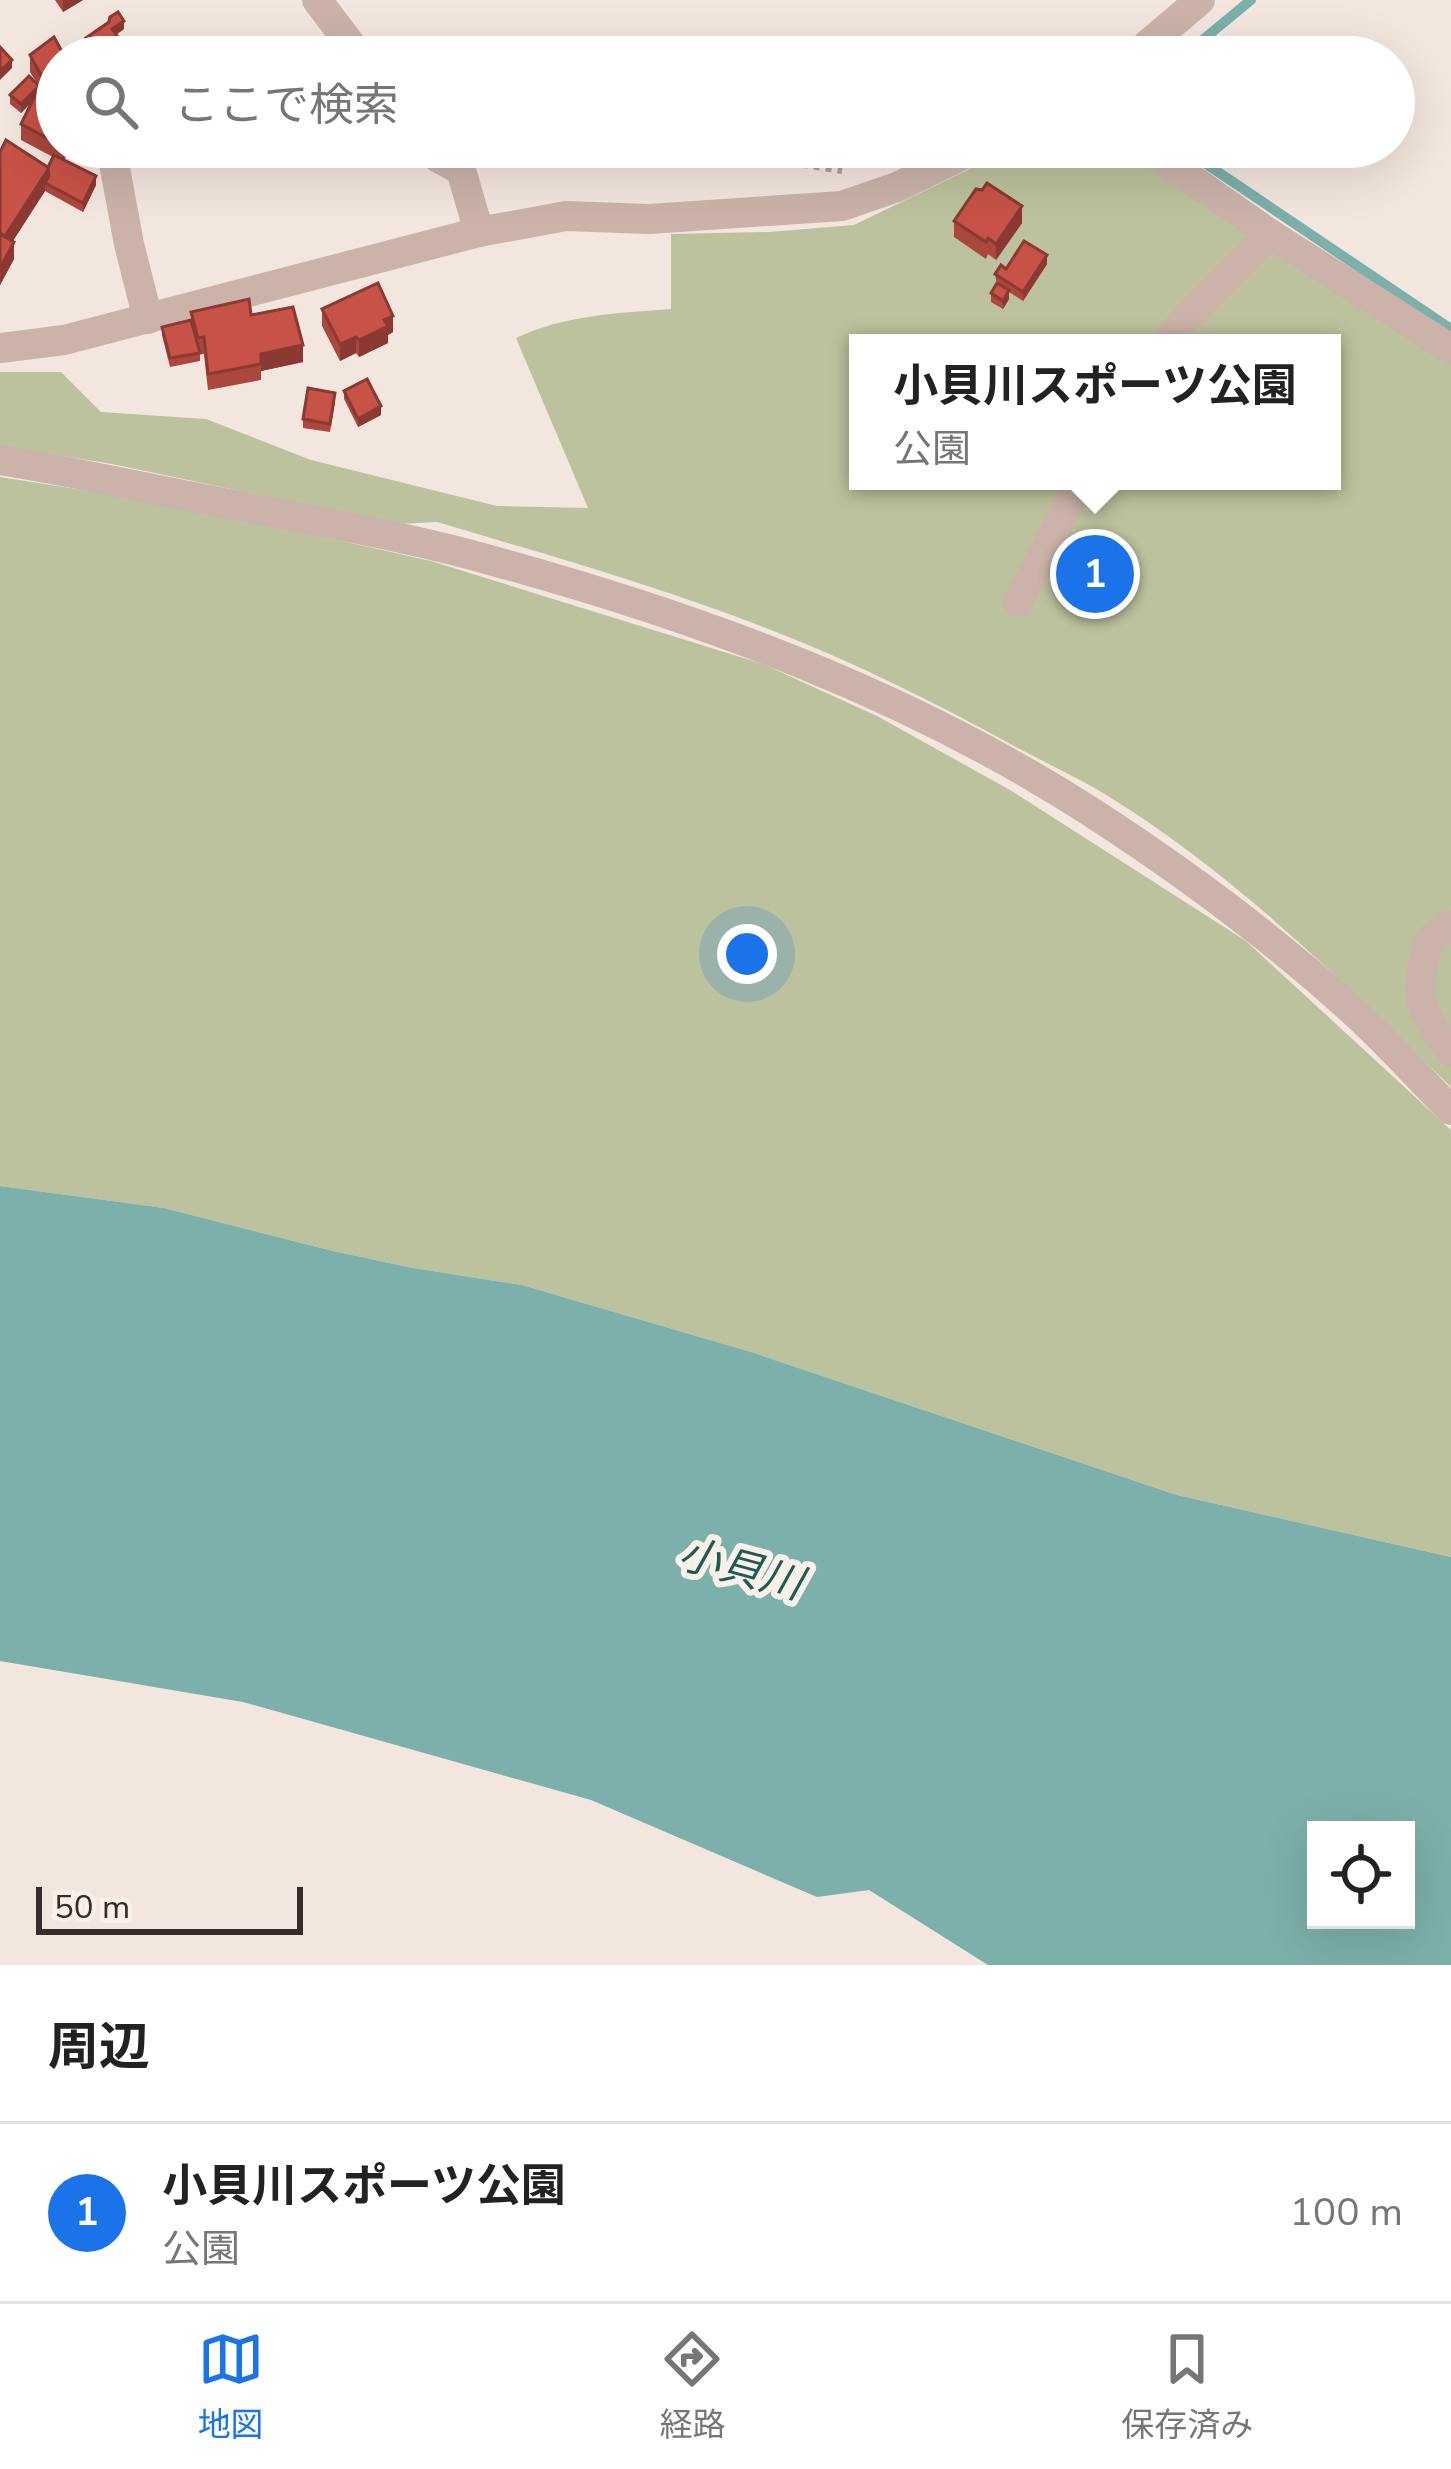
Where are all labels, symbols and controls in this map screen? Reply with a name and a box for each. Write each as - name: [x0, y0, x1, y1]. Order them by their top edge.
- search box: [36, 36, 1415, 168]
- icon: search: [78, 69, 144, 135]
- text: ここで検索: [174, 75, 399, 136]
- popup: [849, 334, 1341, 490]
- text: 小貝川スポーツ公園: [893, 356, 1297, 417]
- text: 公園: [893, 423, 971, 476]
- pin: 1: [1056, 529, 1134, 619]
- your location: [717, 924, 777, 984]
- water label: 小貝川: [672, 1526, 813, 1614]
- map controls: [1307, 1821, 1415, 1929]
- button: locate: [1307, 1821, 1415, 1929]
- scale bar: [36, 1881, 303, 1934]
- text: 50 m: [54, 1885, 130, 1930]
- text: 周辺: [48, 2012, 150, 2082]
- text: 小貝川スポーツ公園: [162, 2156, 566, 2217]
- text: 1: [75, 2186, 99, 2239]
- text: 100 m: [1289, 2186, 1403, 2239]
- text: 公園: [162, 2223, 240, 2276]
- tab: 地図: [198, 2326, 264, 2448]
- tab: 経路: [659, 2326, 725, 2448]
- tab: 保存済み: [1121, 2326, 1253, 2448]

